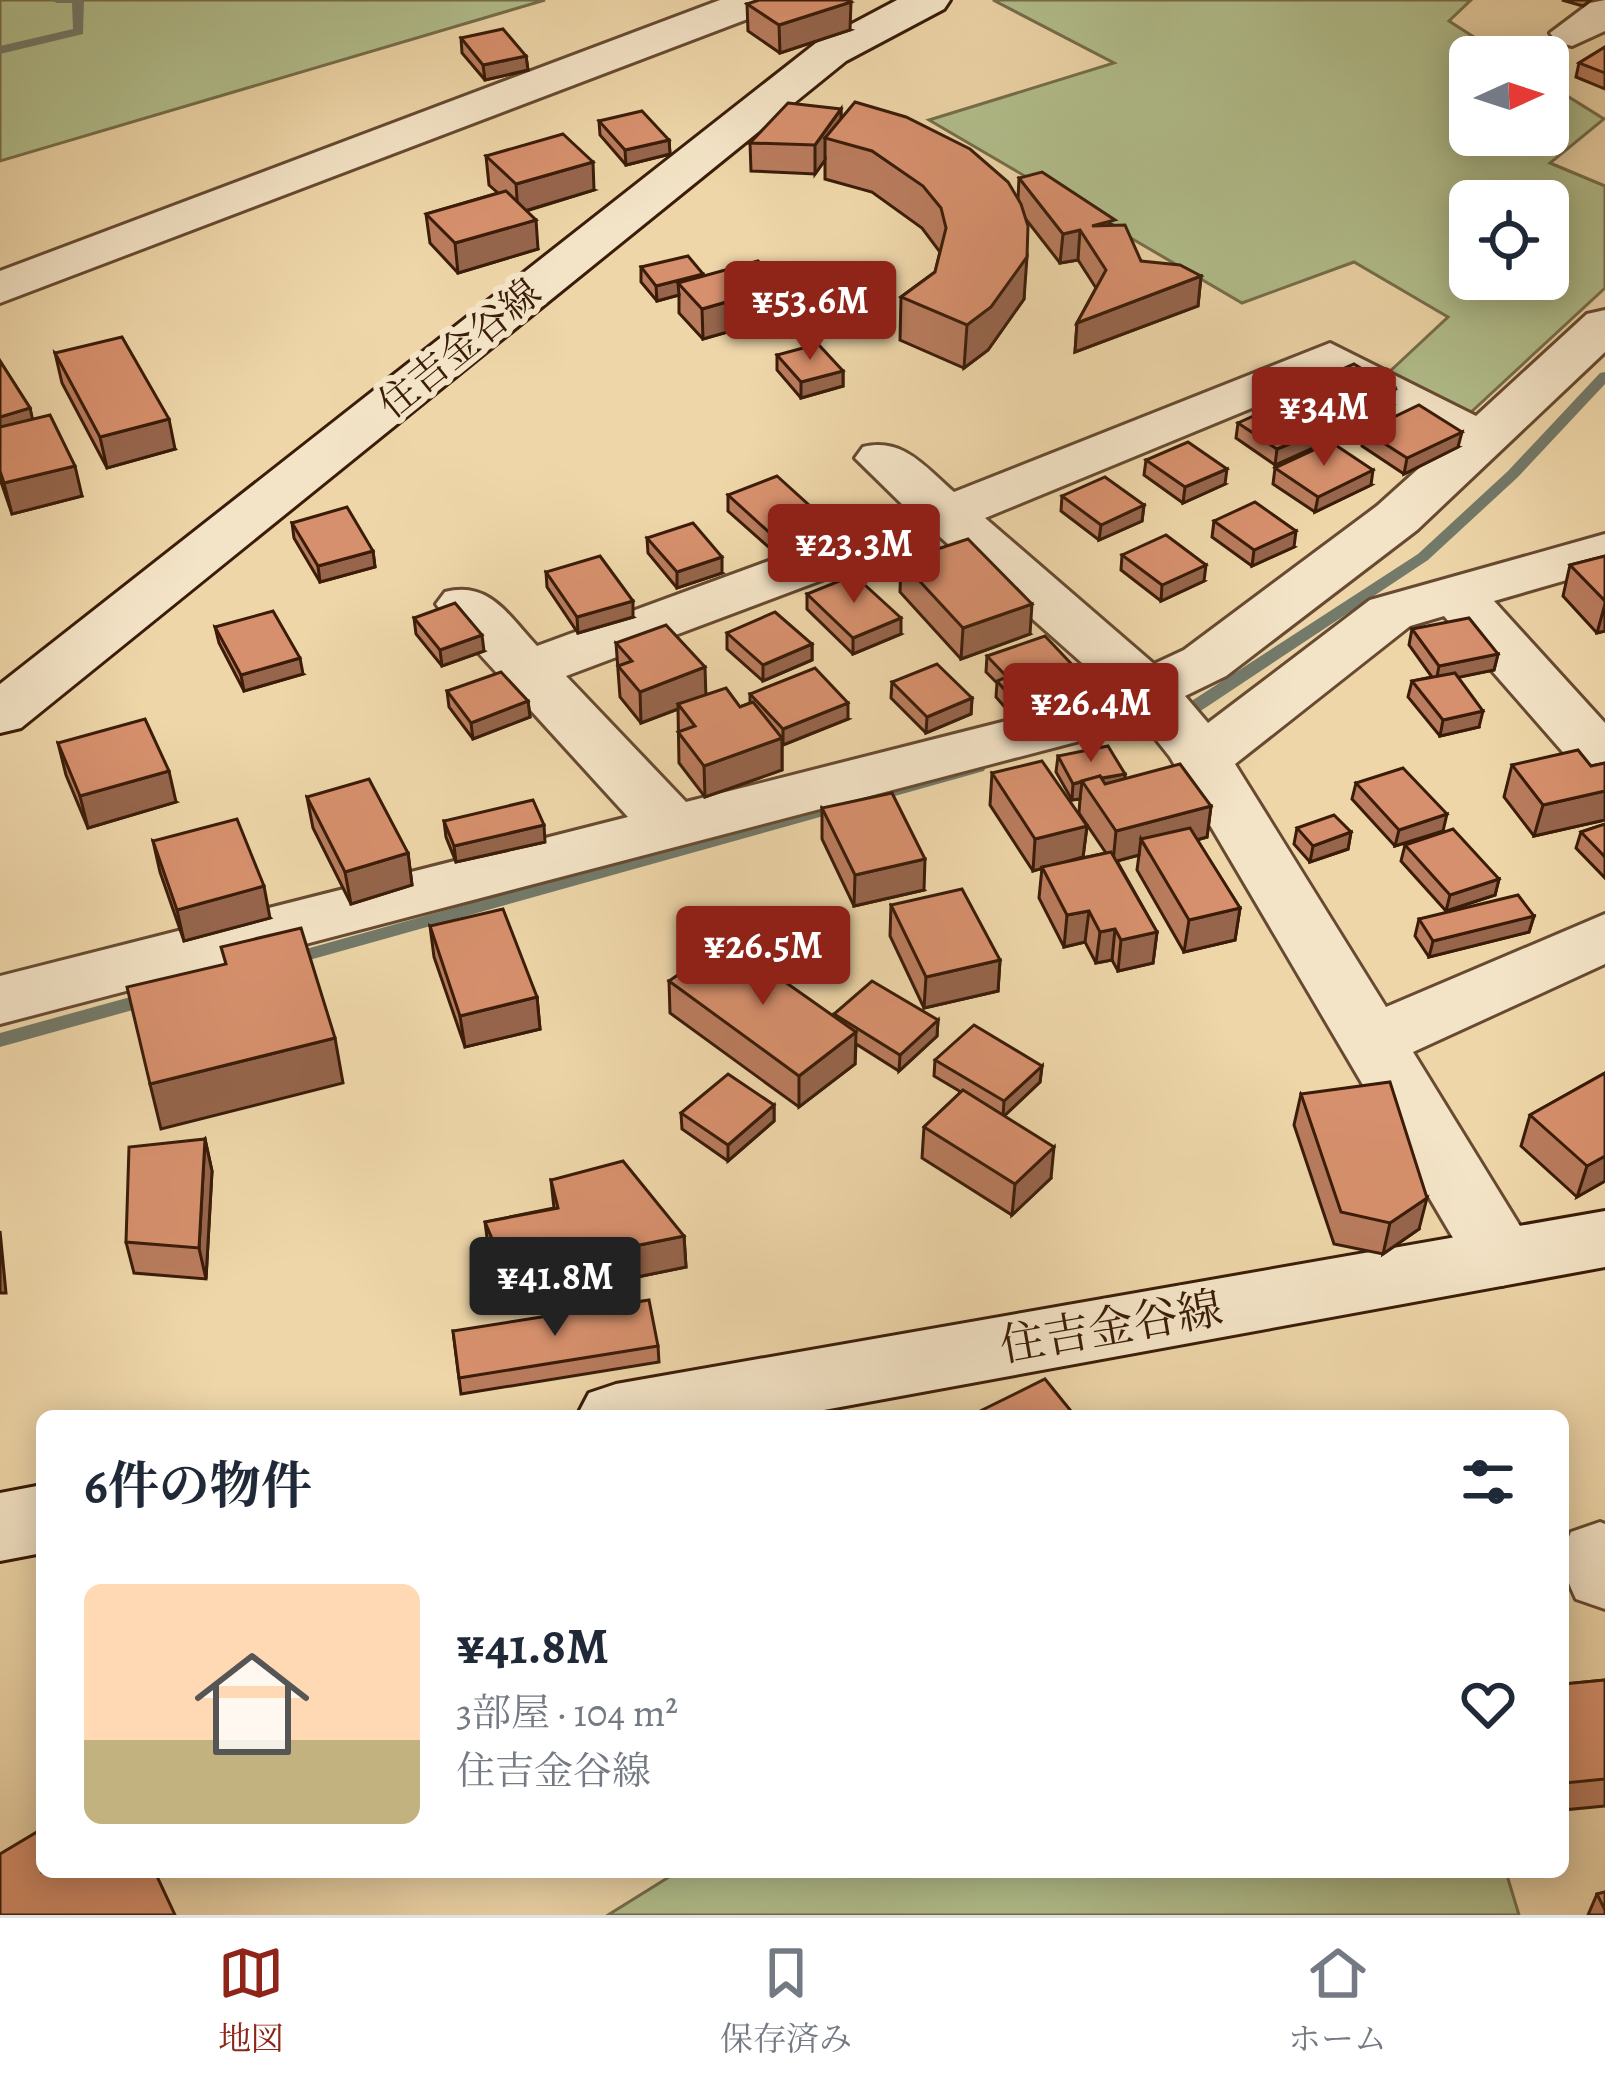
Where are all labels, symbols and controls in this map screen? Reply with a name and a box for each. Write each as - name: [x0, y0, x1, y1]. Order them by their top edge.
- north arrow: [1449, 36, 1569, 156]
- map controls: [1449, 36, 1569, 300]
- button: locate: [1449, 180, 1569, 300]
- pin: ¥53.6M: [712, 261, 908, 363]
- street label: 住吉金谷線: [367, 266, 551, 430]
- text: ¥53.6M: [751, 273, 869, 326]
- pin: ¥34M: [1253, 367, 1395, 469]
- text: ¥34M: [1279, 379, 1369, 432]
- pin: ¥23.3M: [756, 504, 952, 606]
- text: ¥23.3M: [795, 516, 913, 569]
- pin: ¥26.4M: [993, 663, 1189, 765]
- text: ¥26.4M: [1030, 675, 1152, 728]
- pin: ¥26.5M: [665, 906, 861, 1008]
- text: ¥26.5M: [703, 918, 823, 971]
- pin: ¥41.8M: [457, 1237, 653, 1339]
- text: ¥41.8M: [497, 1249, 613, 1302]
- street label: 住吉金谷線: [995, 1277, 1227, 1377]
- icon: filters: [1455, 1449, 1521, 1515]
- text: 6件の物件: [84, 1451, 312, 1521]
- text: ¥41.8M: [456, 1611, 609, 1681]
- icon: home: [180, 1632, 324, 1776]
- icon: heart: [1455, 1671, 1521, 1737]
- text: 3部屋 · 104 m²: [456, 1686, 678, 1739]
- text: 住吉金谷線: [456, 1744, 651, 1797]
- tab: 地図: [218, 1940, 284, 2061]
- tab: 保存済み: [720, 1940, 852, 2061]
- tab: ホーム: [1288, 1940, 1387, 2061]

